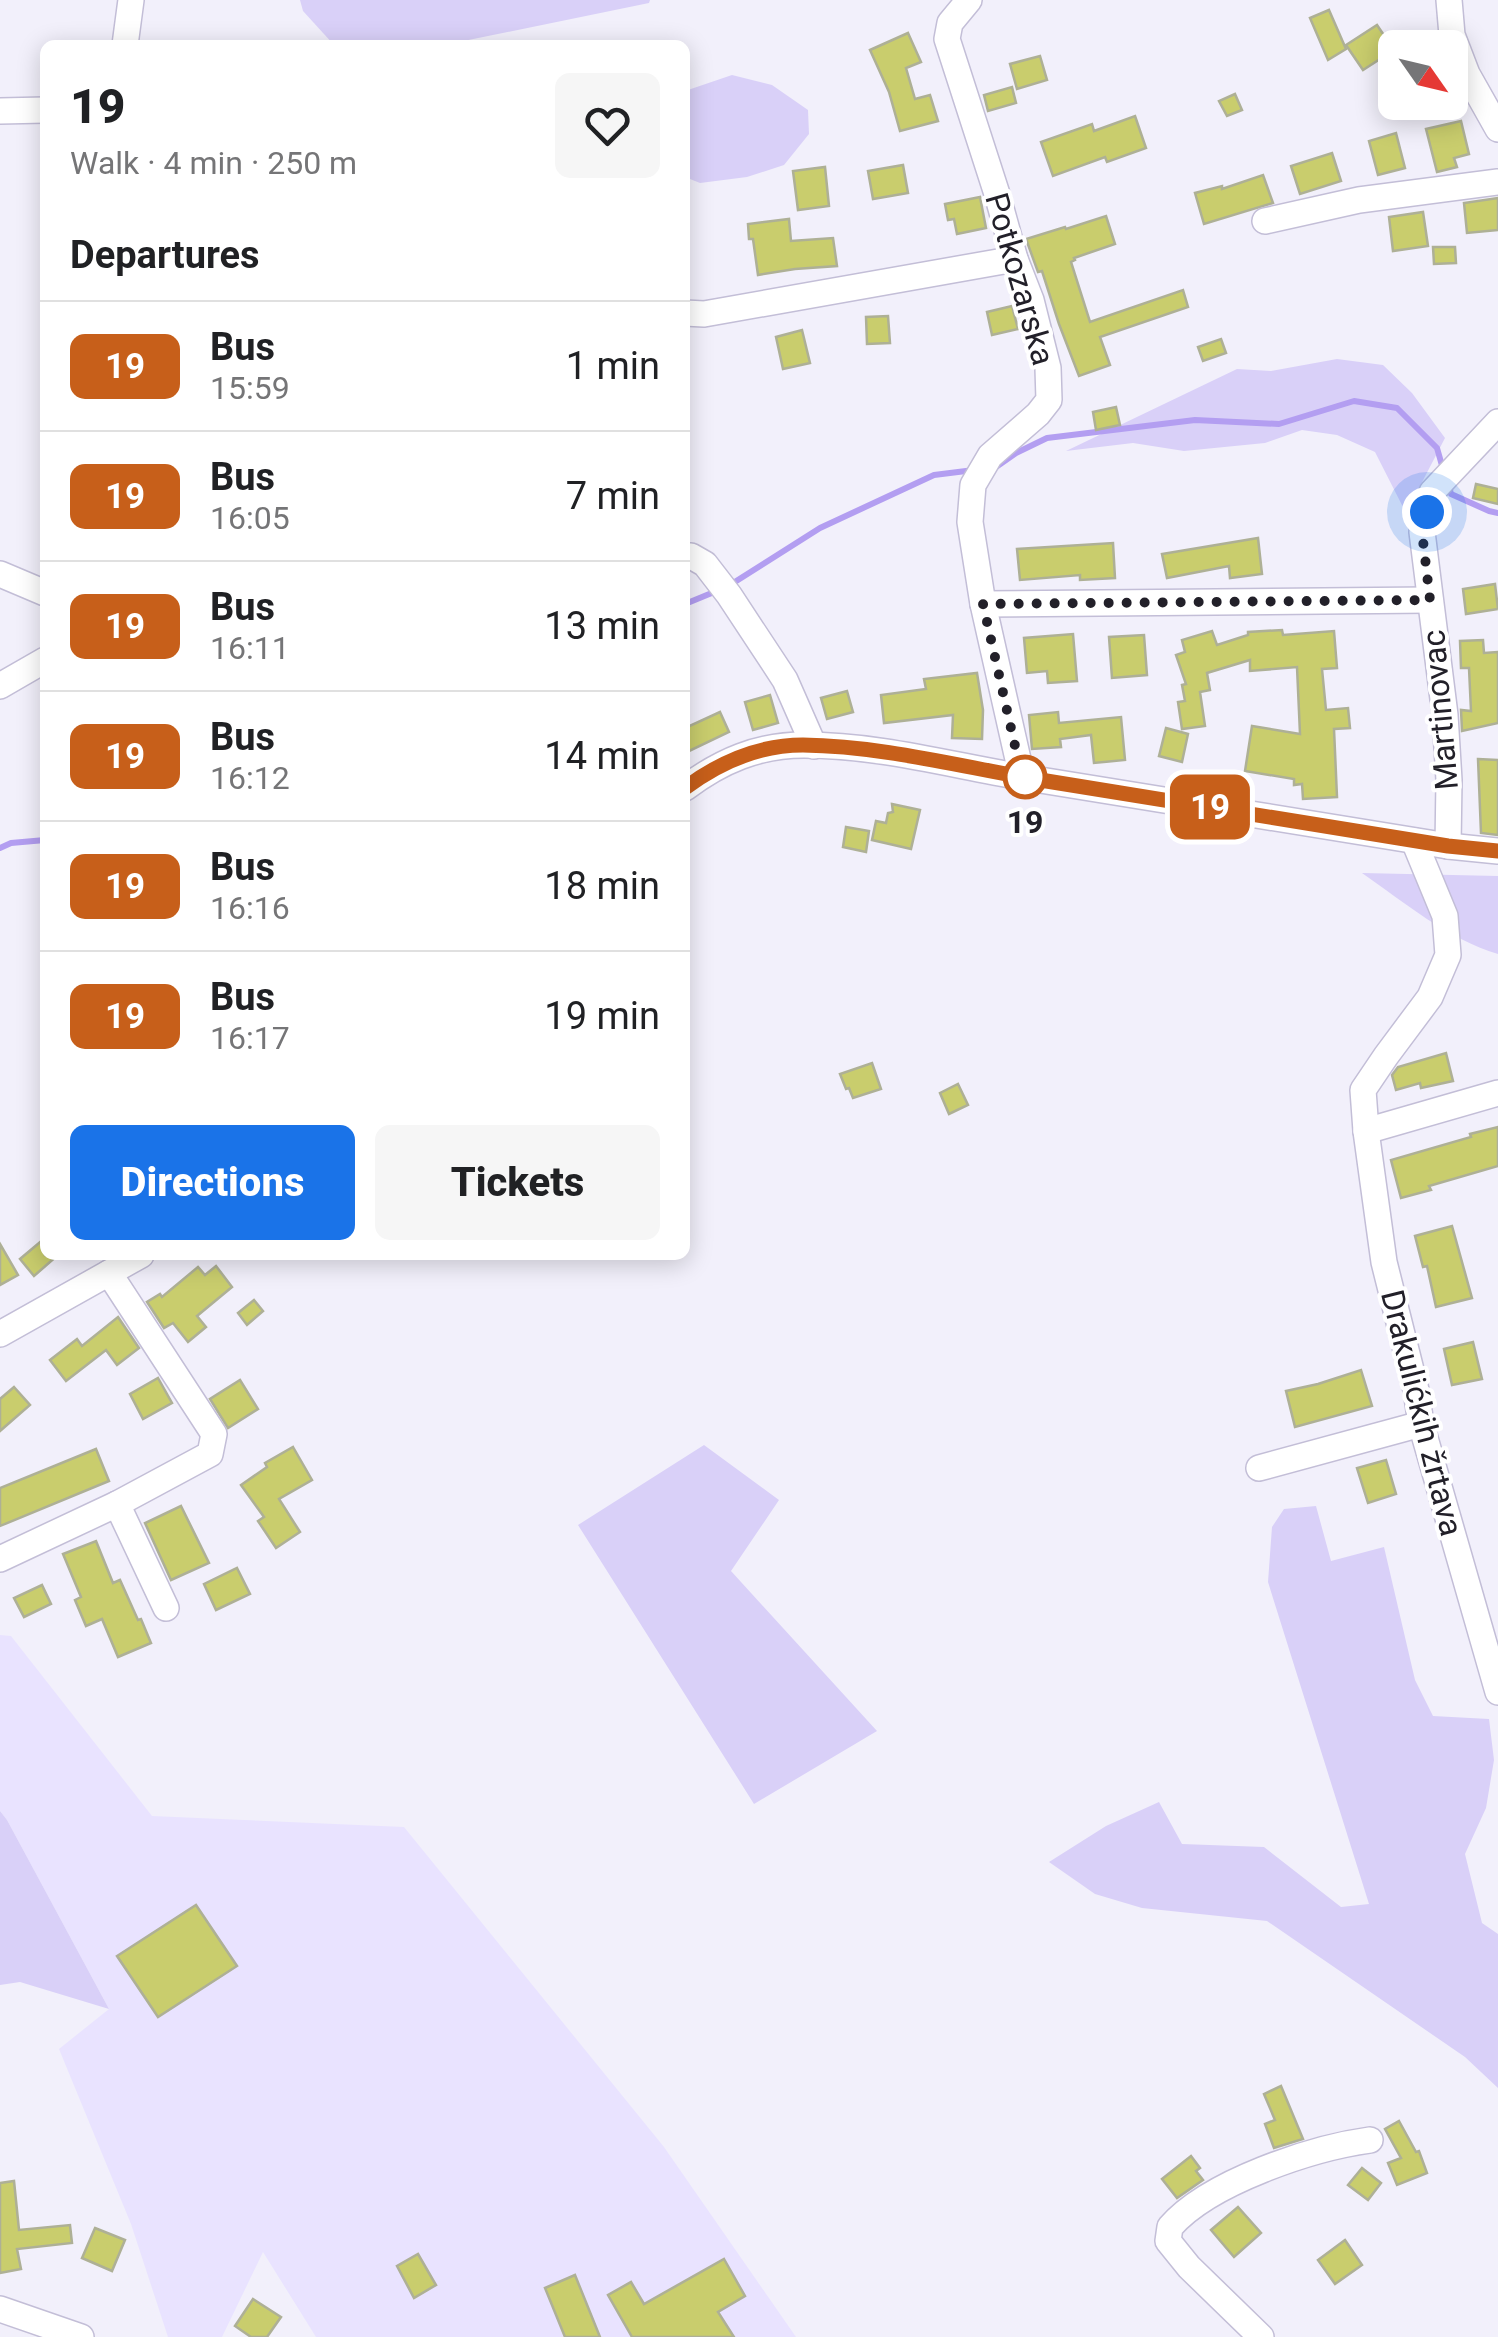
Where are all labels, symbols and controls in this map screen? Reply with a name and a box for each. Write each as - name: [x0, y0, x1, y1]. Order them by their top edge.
- north arrow: [1378, 30, 1468, 120]
- map controls: [1378, 30, 1468, 120]
- button: heart: [555, 73, 660, 178]
- text: 19: [70, 78, 125, 135]
- text: Walk · 4 min · 250 m: [70, 144, 357, 182]
- street label: Potkozarska: [977, 189, 1063, 369]
- text: Departures: [70, 233, 260, 277]
- text: Bus: [210, 325, 275, 369]
- text: 1 min: [566, 344, 660, 388]
- text: 19: [105, 346, 145, 387]
- text: 15:59: [210, 369, 290, 407]
- text: Bus: [210, 455, 275, 499]
- text: 7 min: [566, 474, 660, 518]
- text: 19: [105, 476, 145, 517]
- your location: [1402, 487, 1452, 537]
- text: 16:05: [210, 499, 290, 537]
- text: Bus: [210, 585, 275, 629]
- text: 13 min: [544, 604, 660, 648]
- text: 19: [105, 606, 145, 647]
- street label: Martinovac: [1414, 628, 1466, 792]
- text: 16:11: [210, 629, 290, 667]
- text: Bus: [210, 715, 275, 759]
- text: 14 min: [544, 734, 660, 778]
- text: 19: [105, 736, 145, 777]
- marker: 19: [1004, 756, 1046, 798]
- text: 16:12: [210, 759, 290, 797]
- line badge: 19: [1165, 774, 1255, 840]
- text: 19: [1190, 787, 1230, 828]
- place label: 19: [1007, 803, 1043, 841]
- text: Bus: [210, 845, 275, 889]
- text: 18 min: [544, 864, 660, 908]
- text: 19: [105, 866, 145, 907]
- text: 16:16: [210, 889, 290, 927]
- text: Bus: [210, 975, 275, 1019]
- text: 19 min: [544, 994, 660, 1038]
- text: 19: [105, 996, 145, 1037]
- text: 16:17: [210, 1019, 290, 1057]
- button: Directions: [70, 1125, 355, 1240]
- button: Tickets: [375, 1125, 660, 1240]
- street label: Drakulićkih žrtava: [1373, 1286, 1471, 1540]

